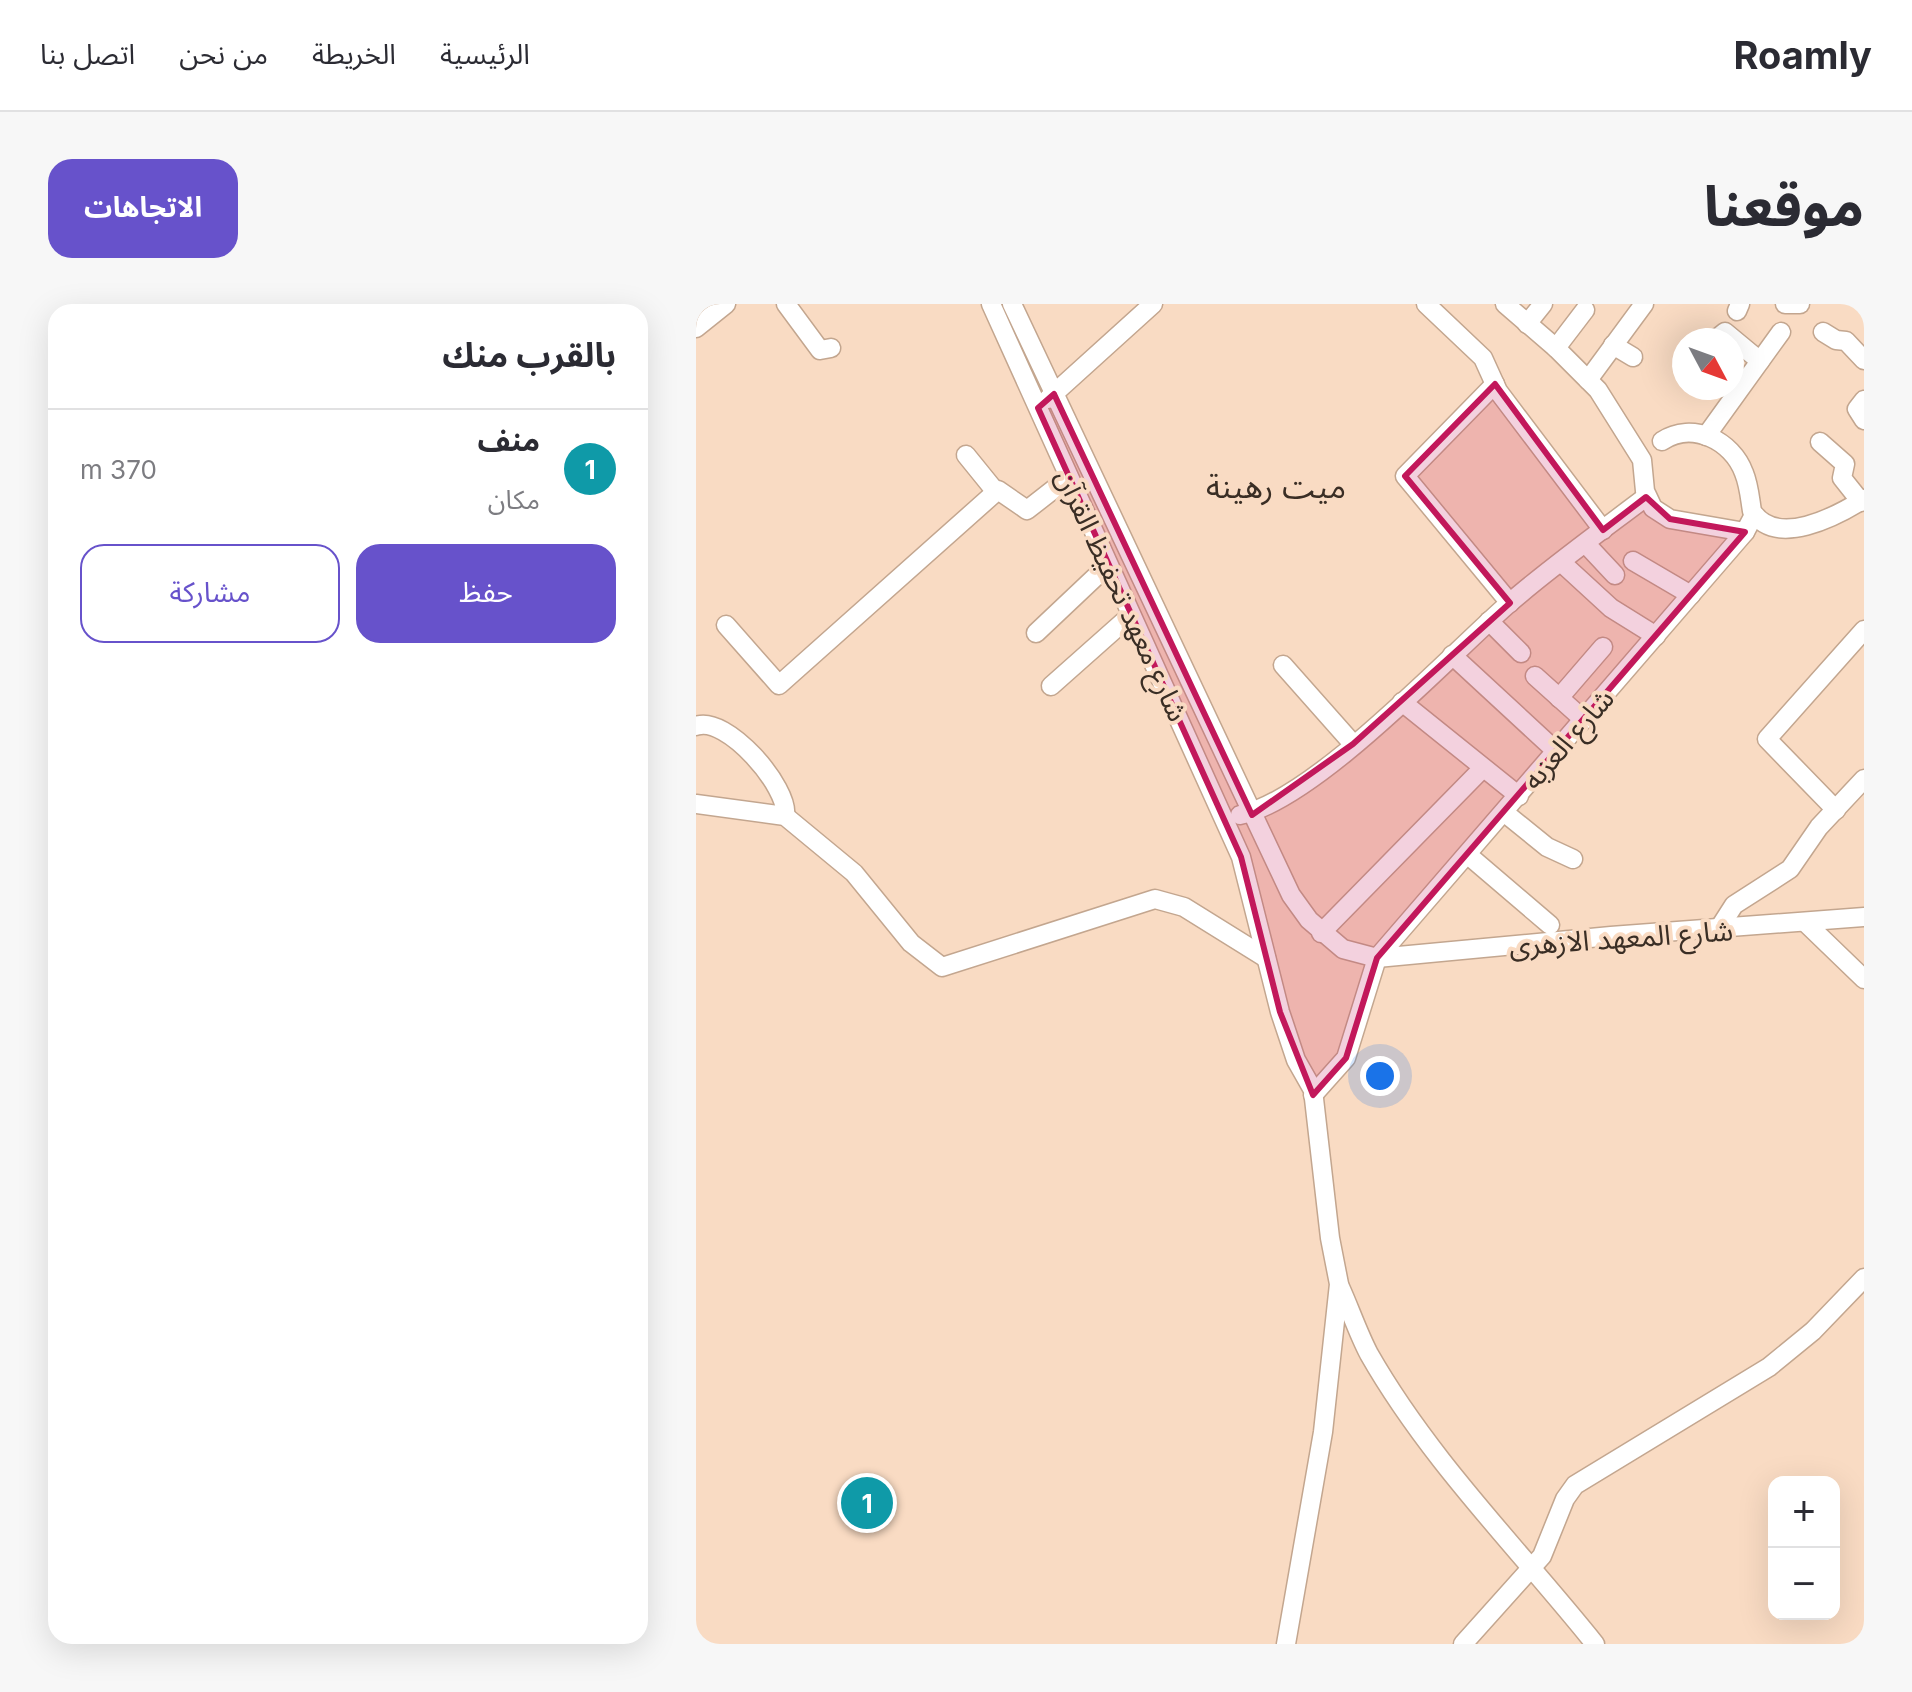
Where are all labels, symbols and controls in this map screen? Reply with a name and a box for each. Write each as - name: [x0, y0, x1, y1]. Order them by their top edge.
- text: Roamly: [1734, 32, 1872, 78]
- text: اتصل بنا: [40, 37, 135, 71]
- text: من نحن: [179, 37, 268, 71]
- text: الخريطة: [312, 37, 396, 71]
- text: الرئيسية: [440, 37, 530, 71]
- button: الاتجاهات: [48, 159, 238, 258]
- text: موقعنا: [1704, 172, 1864, 240]
- north arrow: [1672, 328, 1744, 400]
- text: بالقرب منك: [442, 334, 616, 375]
- text: منف: [478, 422, 540, 458]
- text: 370 m: [80, 454, 157, 485]
- text: 1: [584, 454, 596, 485]
- street label: شارع معهد تحفيظ القرآن: [1045, 464, 1195, 728]
- district label: ميت رهينة: [1206, 467, 1346, 506]
- text: مكان: [488, 484, 540, 515]
- button: مشاركة: [80, 544, 340, 643]
- button: حفظ: [356, 544, 616, 643]
- street label: شارع العزبه: [1515, 682, 1624, 799]
- street label: شارع المعهد الازهرى: [1508, 913, 1735, 967]
- your location: [1360, 1056, 1400, 1096]
- pin: 1: [841, 1473, 893, 1533]
- map controls: [1768, 1476, 1840, 1620]
- button: +: [1768, 1476, 1840, 1548]
- button: −: [1768, 1548, 1840, 1620]

